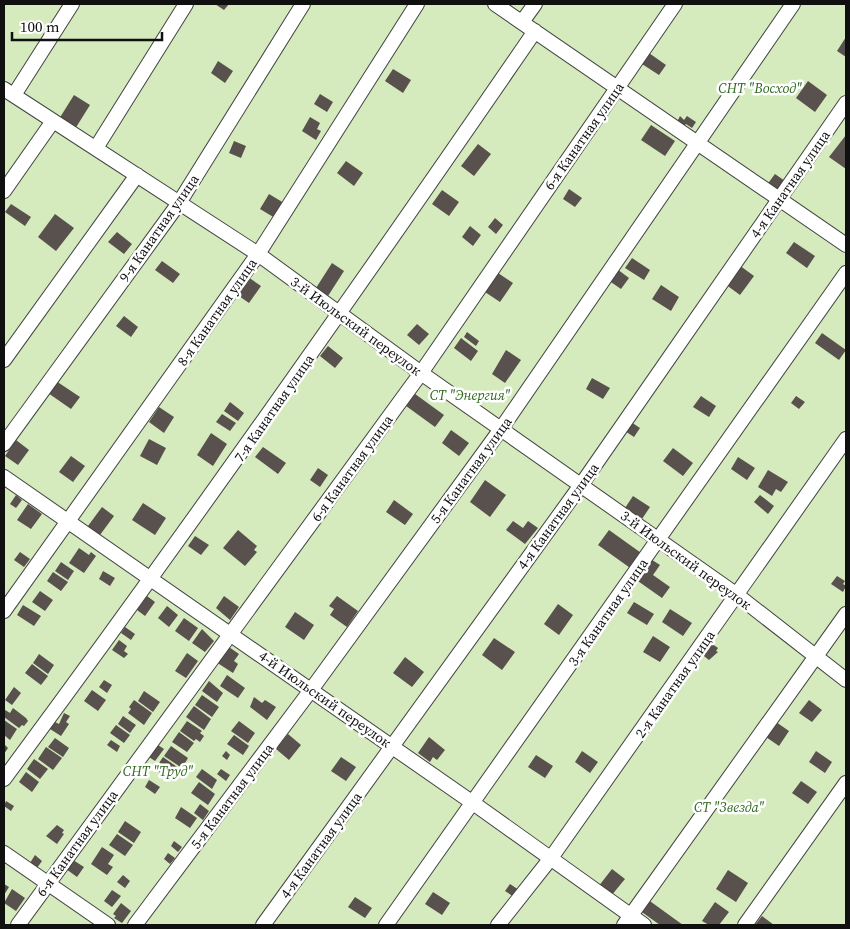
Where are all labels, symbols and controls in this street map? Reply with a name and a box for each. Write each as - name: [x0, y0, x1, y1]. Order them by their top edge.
- scale bar: [12, 10, 162, 42]
- text: 100 m: [20, 16, 60, 37]
- street label: 6-я Канатная улица: [539, 77, 629, 194]
- park label: СНТ "Восход": [718, 78, 802, 98]
- street label: 4-я Канатная улица: [745, 125, 835, 242]
- street label: 9-я Канатная улица: [114, 169, 204, 286]
- street label: 8-я Канатная улица: [172, 253, 262, 370]
- street label: 3-й Июльский переулок: [286, 272, 426, 380]
- street label: 7-я Канатная улица: [229, 349, 319, 466]
- park label: СТ "Энергия": [430, 385, 510, 405]
- street label: 6-я Канатная улица: [306, 410, 398, 525]
- street label: 5-я Канатная улица: [425, 412, 517, 527]
- street label: 4-я Канатная улица: [512, 458, 604, 573]
- street label: 3-й Июльский переулок: [616, 506, 756, 614]
- street label: 3-я Канатная улица: [563, 553, 653, 670]
- street label: 2-я Канатная улица: [630, 625, 720, 742]
- street label: 4-й Июльский переулок: [255, 646, 395, 752]
- street label: 5-я Канатная улица: [186, 738, 279, 853]
- park label: СНТ "Труд": [123, 761, 193, 781]
- street label: 6-я Канатная улица: [31, 785, 123, 900]
- street label: 4-я Канатная улица: [275, 787, 367, 902]
- park label: СТ "Звезда": [694, 797, 764, 817]

